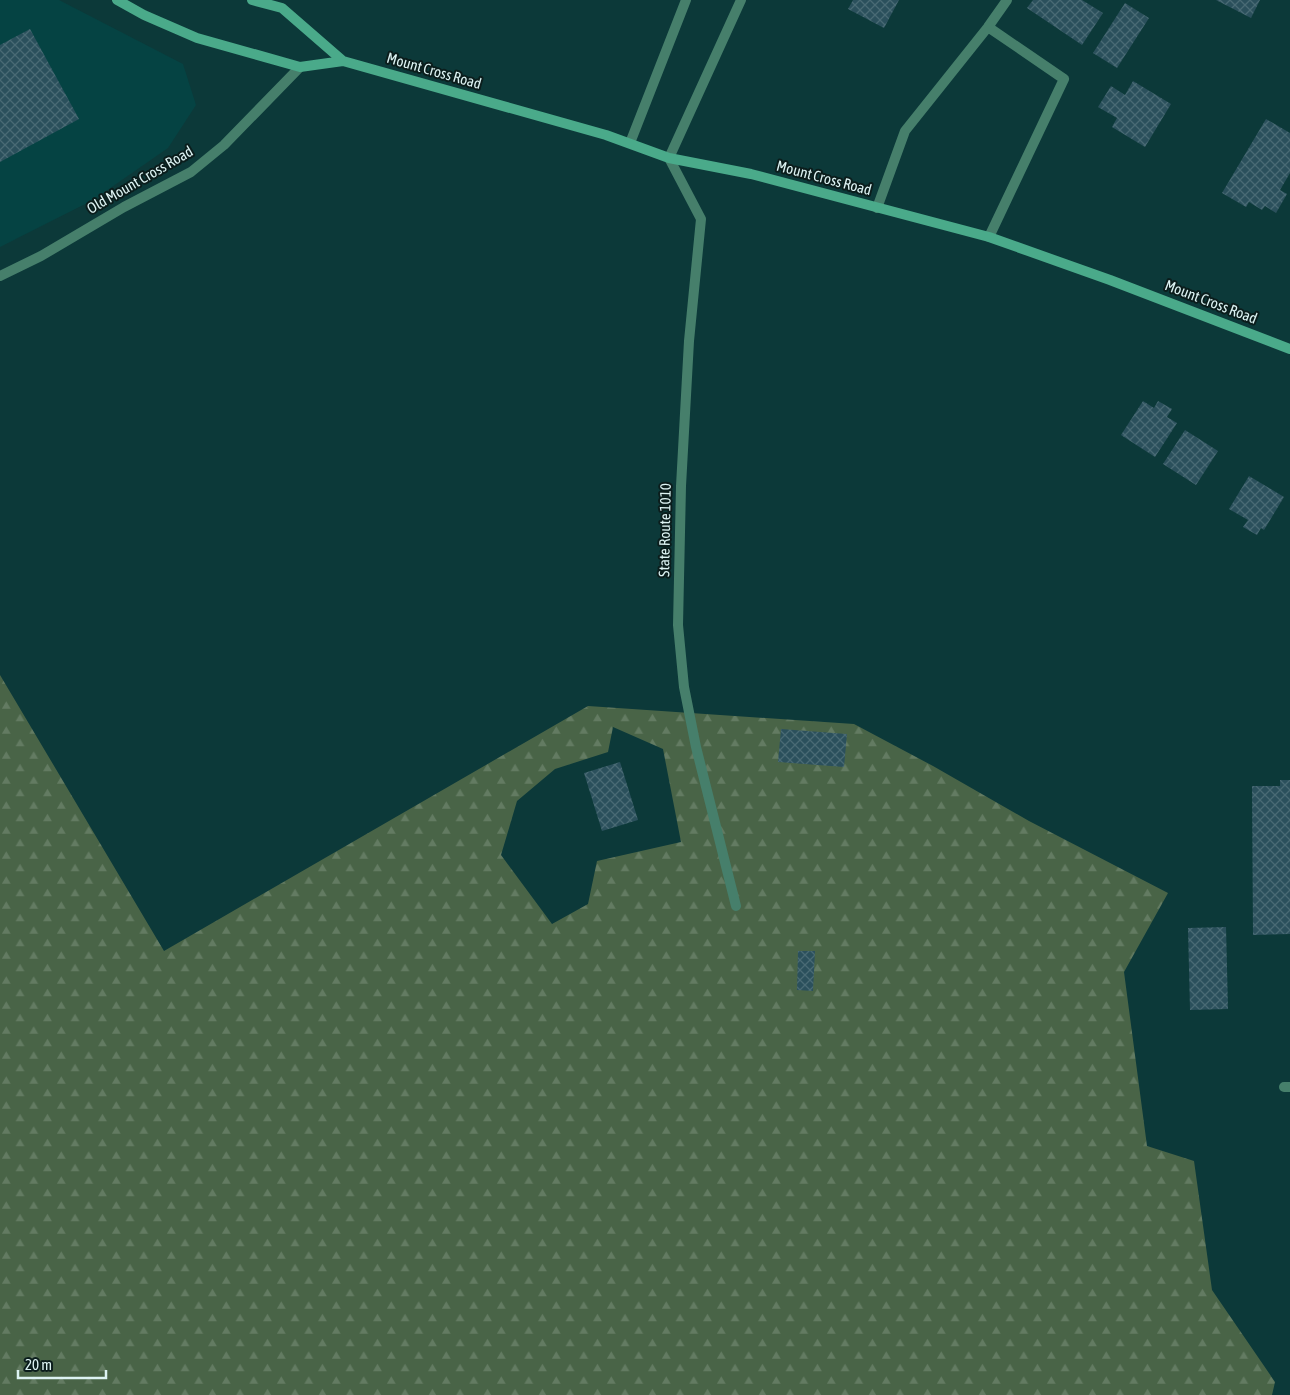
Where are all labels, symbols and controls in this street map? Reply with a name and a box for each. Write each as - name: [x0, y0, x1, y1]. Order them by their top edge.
- street label: Mount Cross Road: [385, 49, 483, 92]
- street label: Old Mount Cross Road: [84, 142, 196, 217]
- street label: Mount Cross Road: [775, 157, 873, 198]
- street label: Mount Cross Road: [1163, 276, 1260, 327]
- street label: State Route 1010: [655, 483, 674, 577]
- scale bar: [18, 1348, 105, 1380]
- text: 20 m: [25, 1356, 52, 1373]

